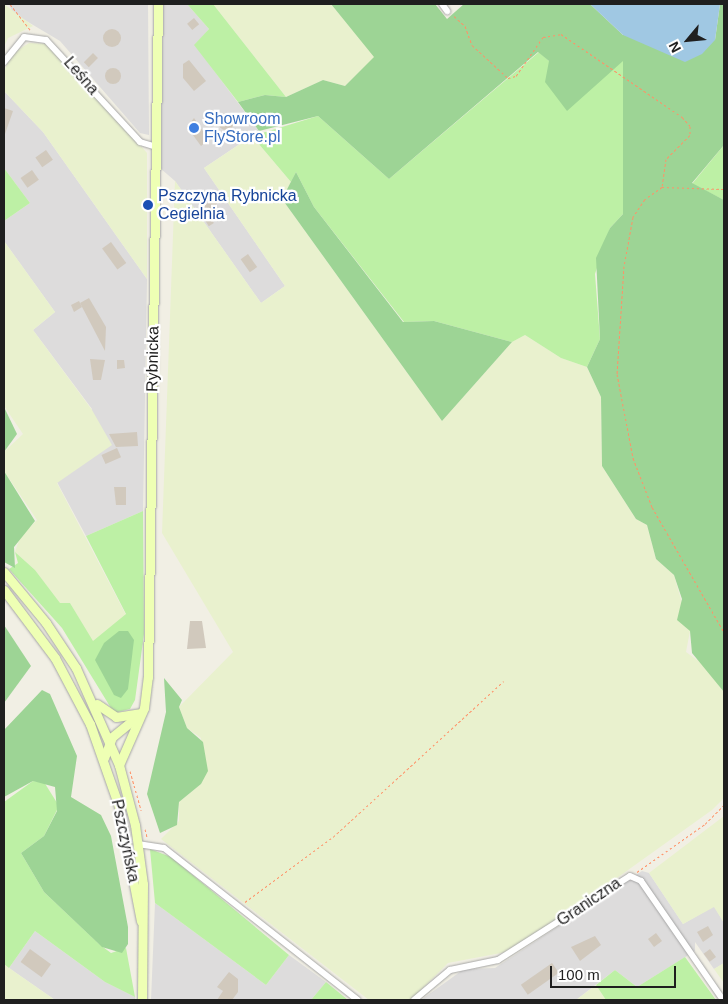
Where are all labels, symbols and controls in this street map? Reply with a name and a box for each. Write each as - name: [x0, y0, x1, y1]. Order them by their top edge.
- north arrow: [663, 15, 713, 65]
- text: N: [665, 39, 684, 55]
- street label: Leśna: [59, 53, 103, 99]
- place label: Showroom FlyStore.pl: [204, 109, 280, 147]
- marker: Showroom FlyStore.pl: [188, 122, 200, 134]
- place label: Pszczyna Rybnicka Cegielnia: [158, 186, 297, 224]
- marker: Pszczyna Rybnicka Cegielnia: [142, 199, 154, 211]
- street label: Rybnicka: [143, 326, 163, 392]
- street label: Pszczyńska: [107, 798, 143, 884]
- street label: Graniczna: [553, 874, 625, 930]
- scale bar: [553, 956, 679, 988]
- text: 100 m: [558, 966, 600, 983]

